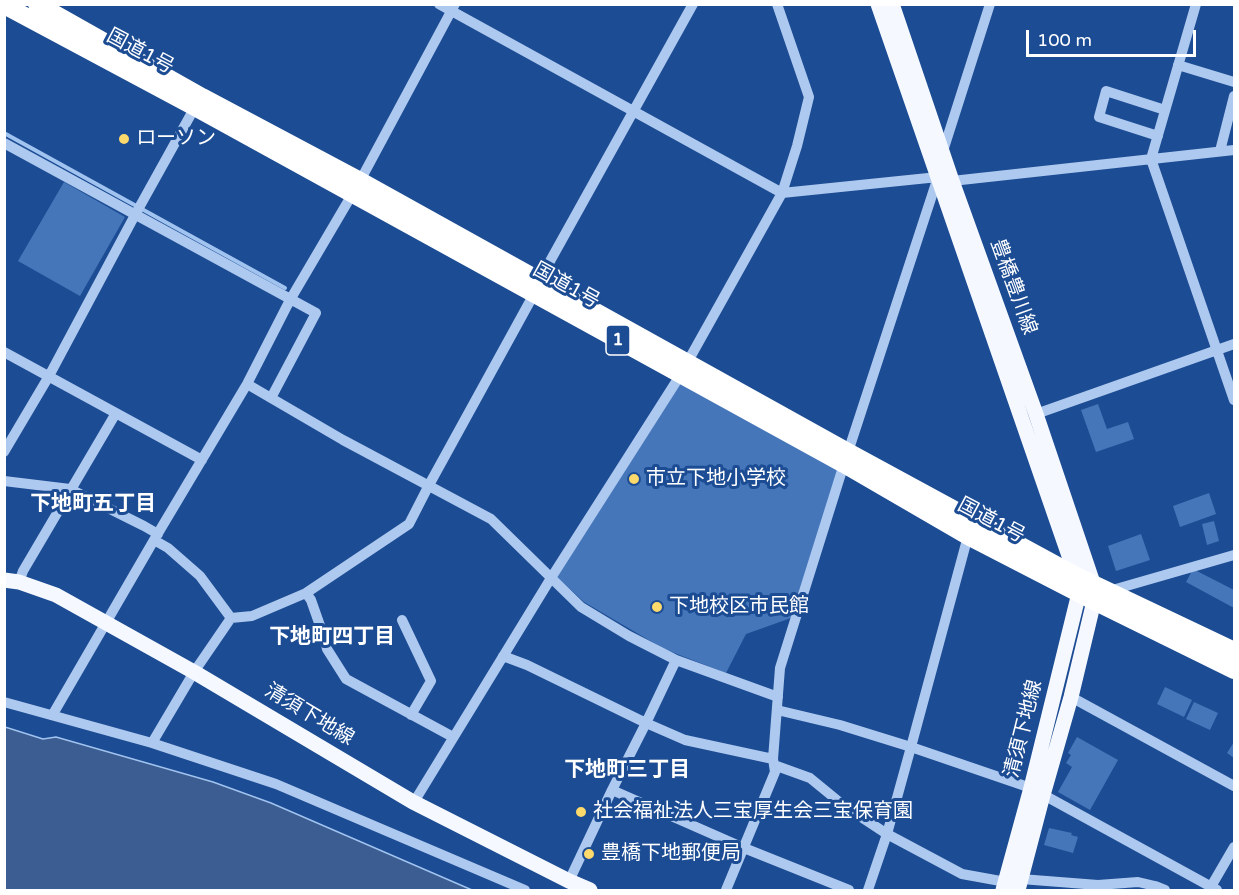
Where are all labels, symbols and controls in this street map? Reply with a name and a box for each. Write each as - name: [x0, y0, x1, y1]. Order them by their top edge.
- scale bar: [1029, 18, 1198, 56]
- street label: 国道1号: [102, 24, 178, 80]
- text: 100 m: [1037, 29, 1092, 51]
- place label: ローソン: [136, 127, 216, 151]
- marker: ローソン: [117, 132, 131, 146]
- street label: 豊橋豊川線: [985, 236, 1041, 338]
- street label: 国道1号: [528, 258, 604, 314]
- road number: 1: [606, 325, 630, 355]
- place label: 市立下地小学校: [646, 467, 786, 491]
- marker: 市立下地小学校: [627, 472, 641, 486]
- district label: 下地町五丁目: [30, 491, 156, 517]
- street label: 国道1号: [953, 493, 1029, 549]
- place label: 下地校区市民館: [669, 595, 809, 619]
- marker: 下地校区市民館: [650, 600, 664, 614]
- district label: 下地町四丁目: [269, 624, 395, 650]
- street label: 清須下地線: [1000, 678, 1048, 780]
- street label: 清須下地線: [260, 679, 358, 751]
- district label: 下地町三丁目: [564, 757, 690, 783]
- place label: 社会福祉法人三宝厚生会三宝保育園: [593, 800, 913, 824]
- marker: 社会福祉法人三宝厚生会三宝保育園: [574, 805, 588, 819]
- place label: 豊橋下地郵便局: [601, 842, 741, 866]
- marker: 豊橋下地郵便局: [582, 847, 596, 861]

